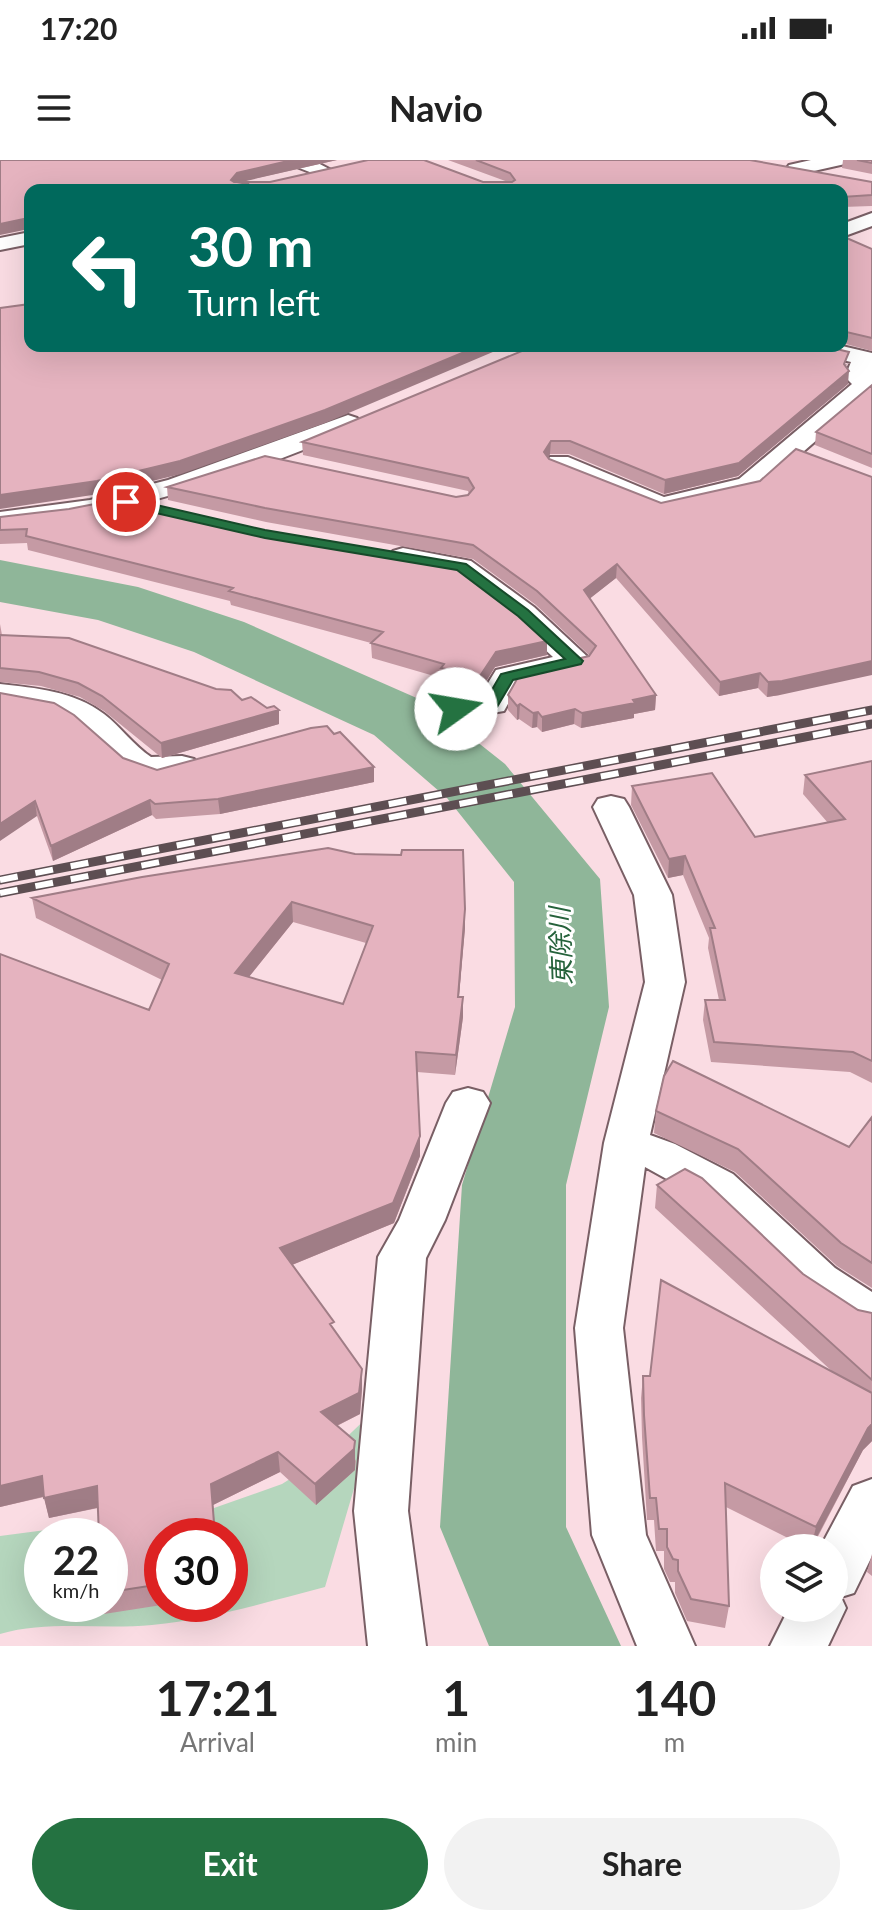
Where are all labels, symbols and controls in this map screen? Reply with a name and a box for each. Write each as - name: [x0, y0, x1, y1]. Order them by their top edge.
- text: 17:20: [40, 10, 117, 46]
- icon: menu: [32, 86, 76, 130]
- text: Navio: [389, 86, 483, 130]
- icon: search: [796, 86, 840, 130]
- text: 30 m: [188, 212, 313, 279]
- icon: left: [56, 216, 160, 320]
- text: Turn left: [188, 280, 320, 324]
- pin: [92, 468, 160, 536]
- icon: arrive: [104, 480, 148, 524]
- position arrow: [414, 667, 498, 751]
- water label: 東除川: [543, 903, 577, 986]
- speed limit sign: 30: [144, 1518, 248, 1622]
- map controls: [760, 1534, 848, 1622]
- button: layers: [760, 1534, 848, 1622]
- text: 22: [53, 1536, 99, 1584]
- text: km/h: [53, 1578, 99, 1602]
- text: 17:21: [156, 1669, 279, 1726]
- text: 1: [442, 1669, 470, 1726]
- text: 140: [633, 1669, 716, 1726]
- text: Arrival: [180, 1726, 255, 1758]
- text: min: [435, 1726, 477, 1758]
- text: m: [664, 1726, 685, 1758]
- button: Exit: [32, 1818, 428, 1910]
- button: Share: [444, 1818, 840, 1910]

